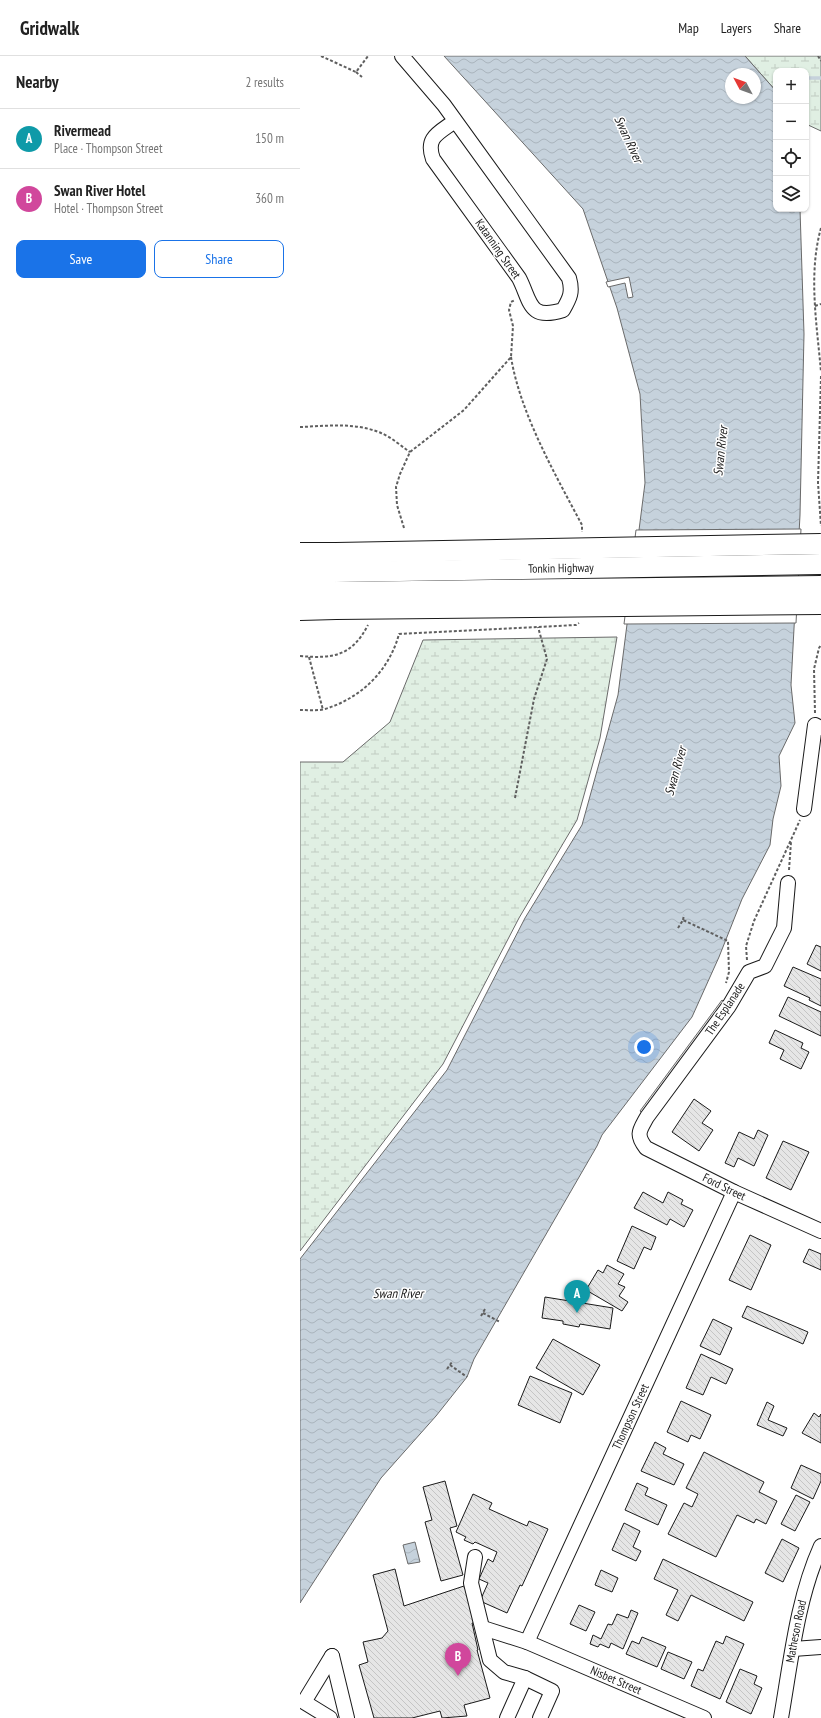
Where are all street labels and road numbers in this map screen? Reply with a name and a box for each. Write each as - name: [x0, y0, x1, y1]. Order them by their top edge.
- street label: Katanning Street: [472, 216, 525, 282]
- street label: Tonkin Highway: [528, 560, 594, 576]
- street label: The Esplanade: [701, 979, 748, 1038]
- street label: Ford Street: [700, 1170, 749, 1204]
- street label: Thompson Street: [609, 1381, 652, 1452]
- street label: Matheson Road: [782, 1598, 809, 1664]
- street label: Nisbet Street: [588, 1662, 645, 1698]

